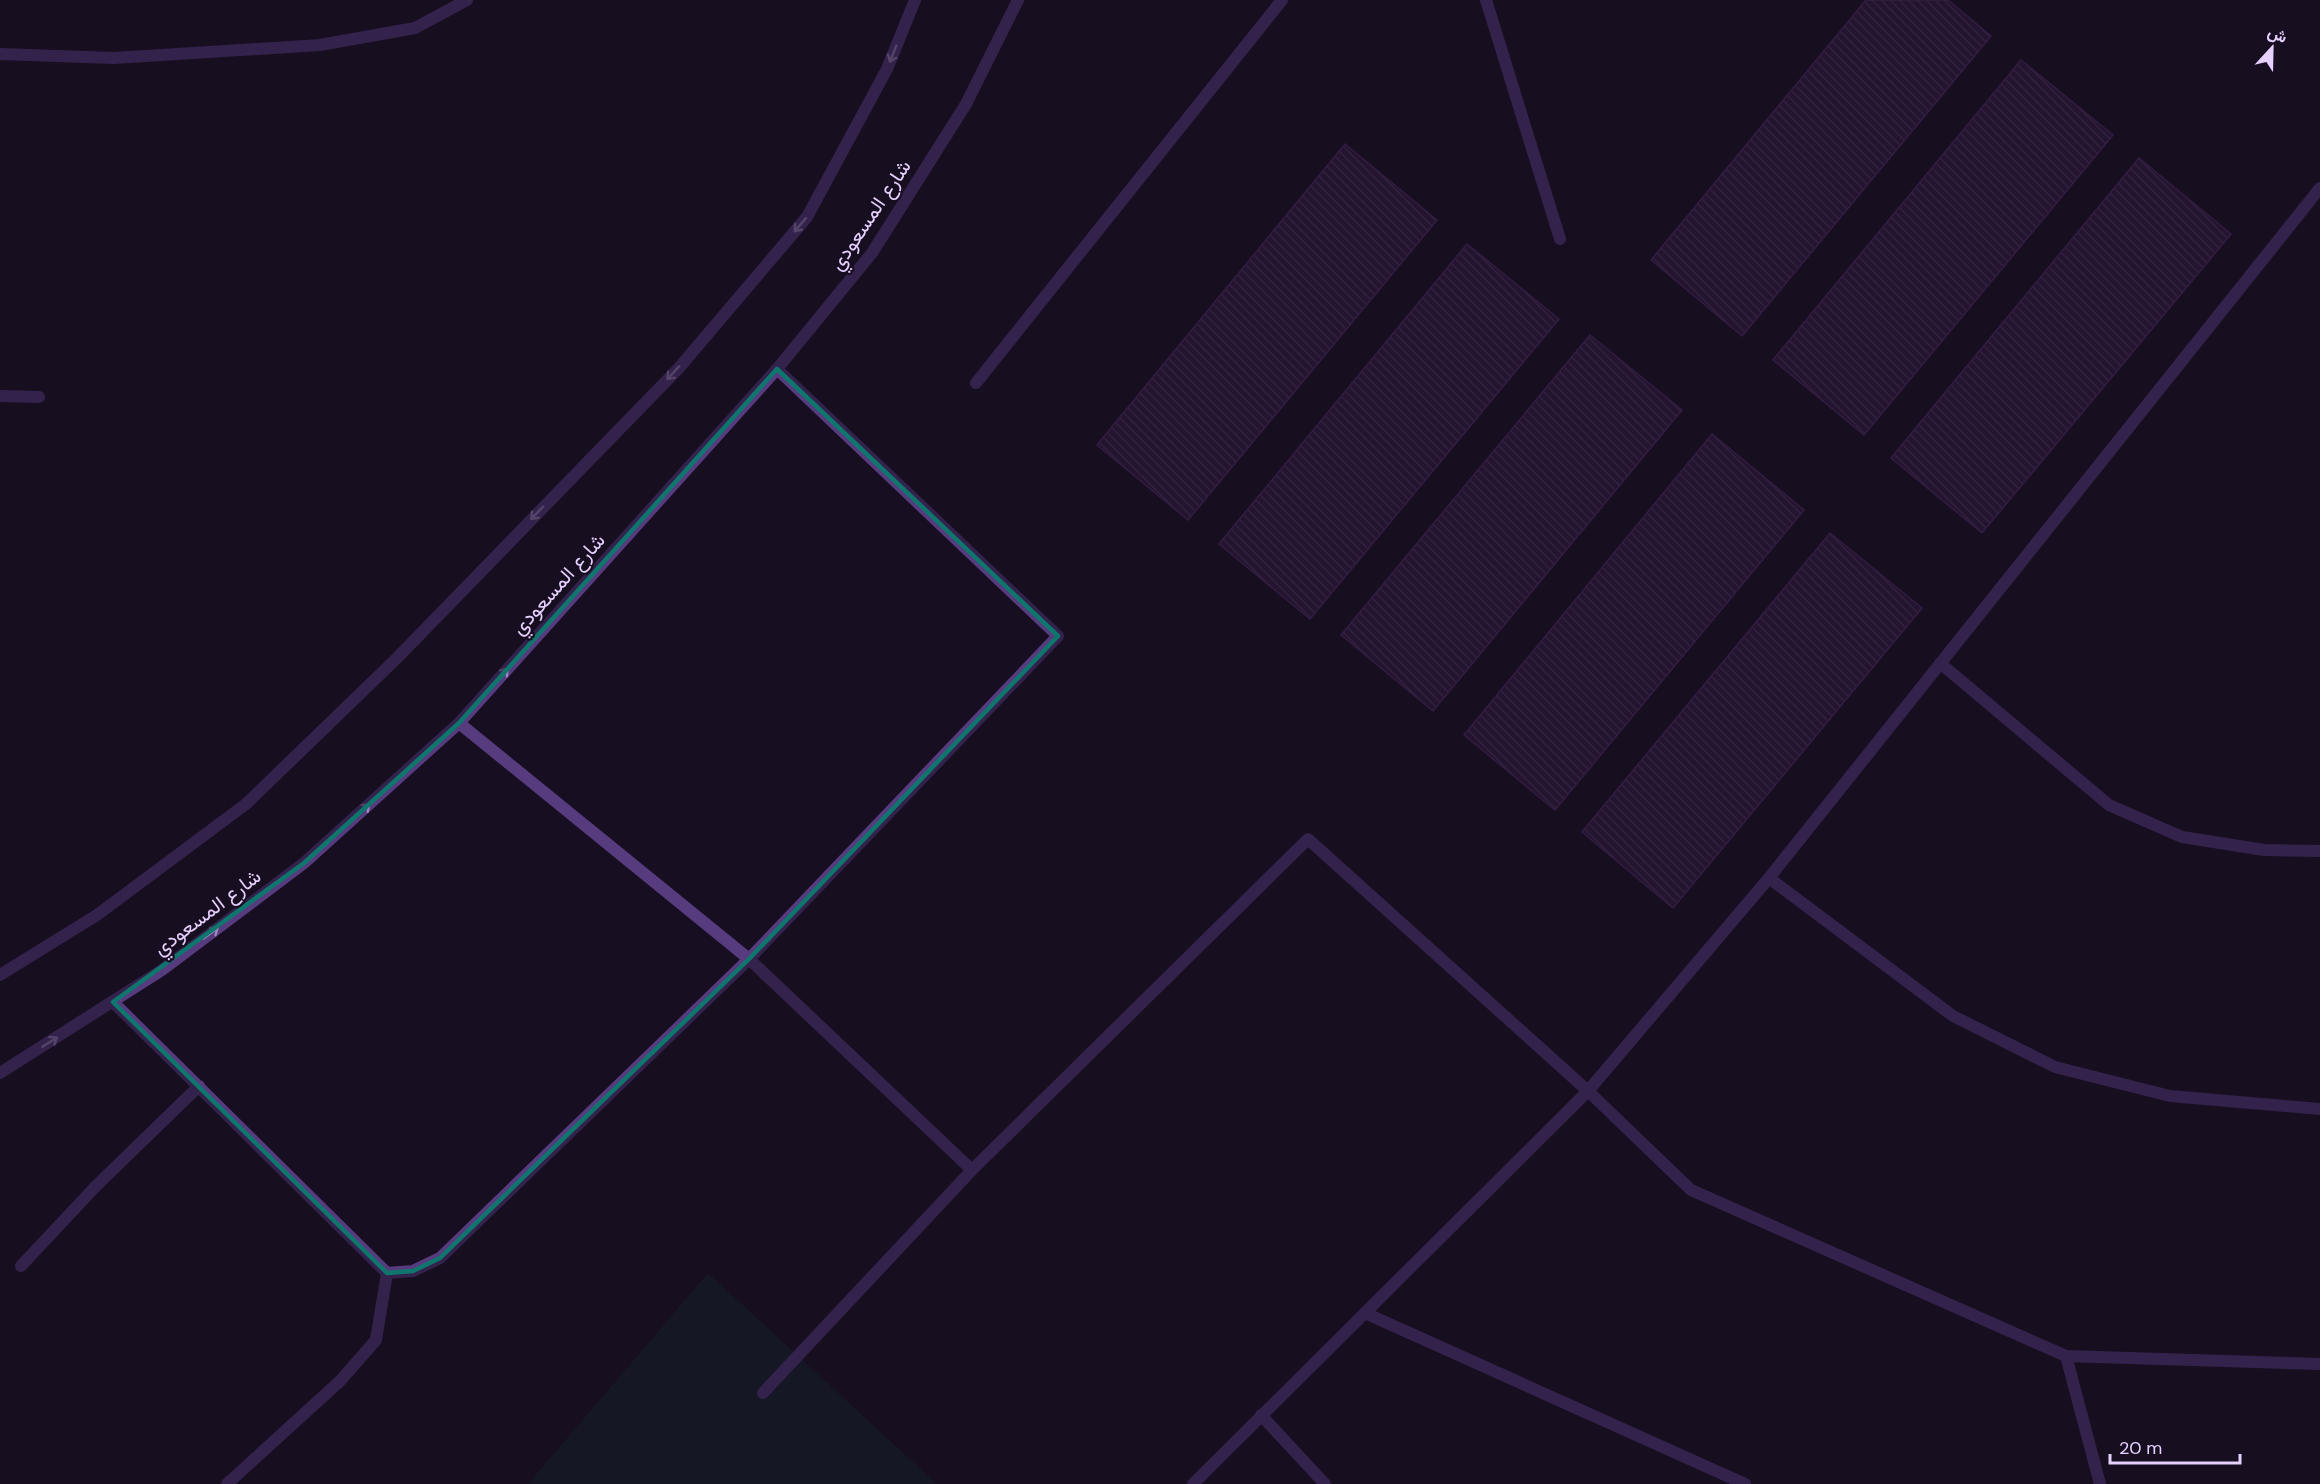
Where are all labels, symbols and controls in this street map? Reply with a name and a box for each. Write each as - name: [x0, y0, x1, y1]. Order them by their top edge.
- north arrow: [2242, 18, 2302, 78]
- text: ش: [2265, 21, 2290, 48]
- one-way arrow: [887, 45, 898, 63]
- street label: شارع المسعودي: [823, 155, 920, 278]
- one-way arrow: [794, 217, 808, 233]
- one-way arrow: [666, 366, 680, 381]
- one-way arrow: [530, 506, 545, 521]
- street label: شارع المسعودي: [505, 528, 614, 643]
- one-way arrow: [495, 667, 509, 682]
- one-way arrow: [355, 803, 370, 817]
- street label: شارع المسعودي: [148, 863, 268, 964]
- one-way arrow: [203, 927, 219, 939]
- one-way arrow: [41, 1036, 58, 1048]
- scale bar: [2110, 1427, 2240, 1465]
- text: 20 m: [2119, 1436, 2162, 1460]

